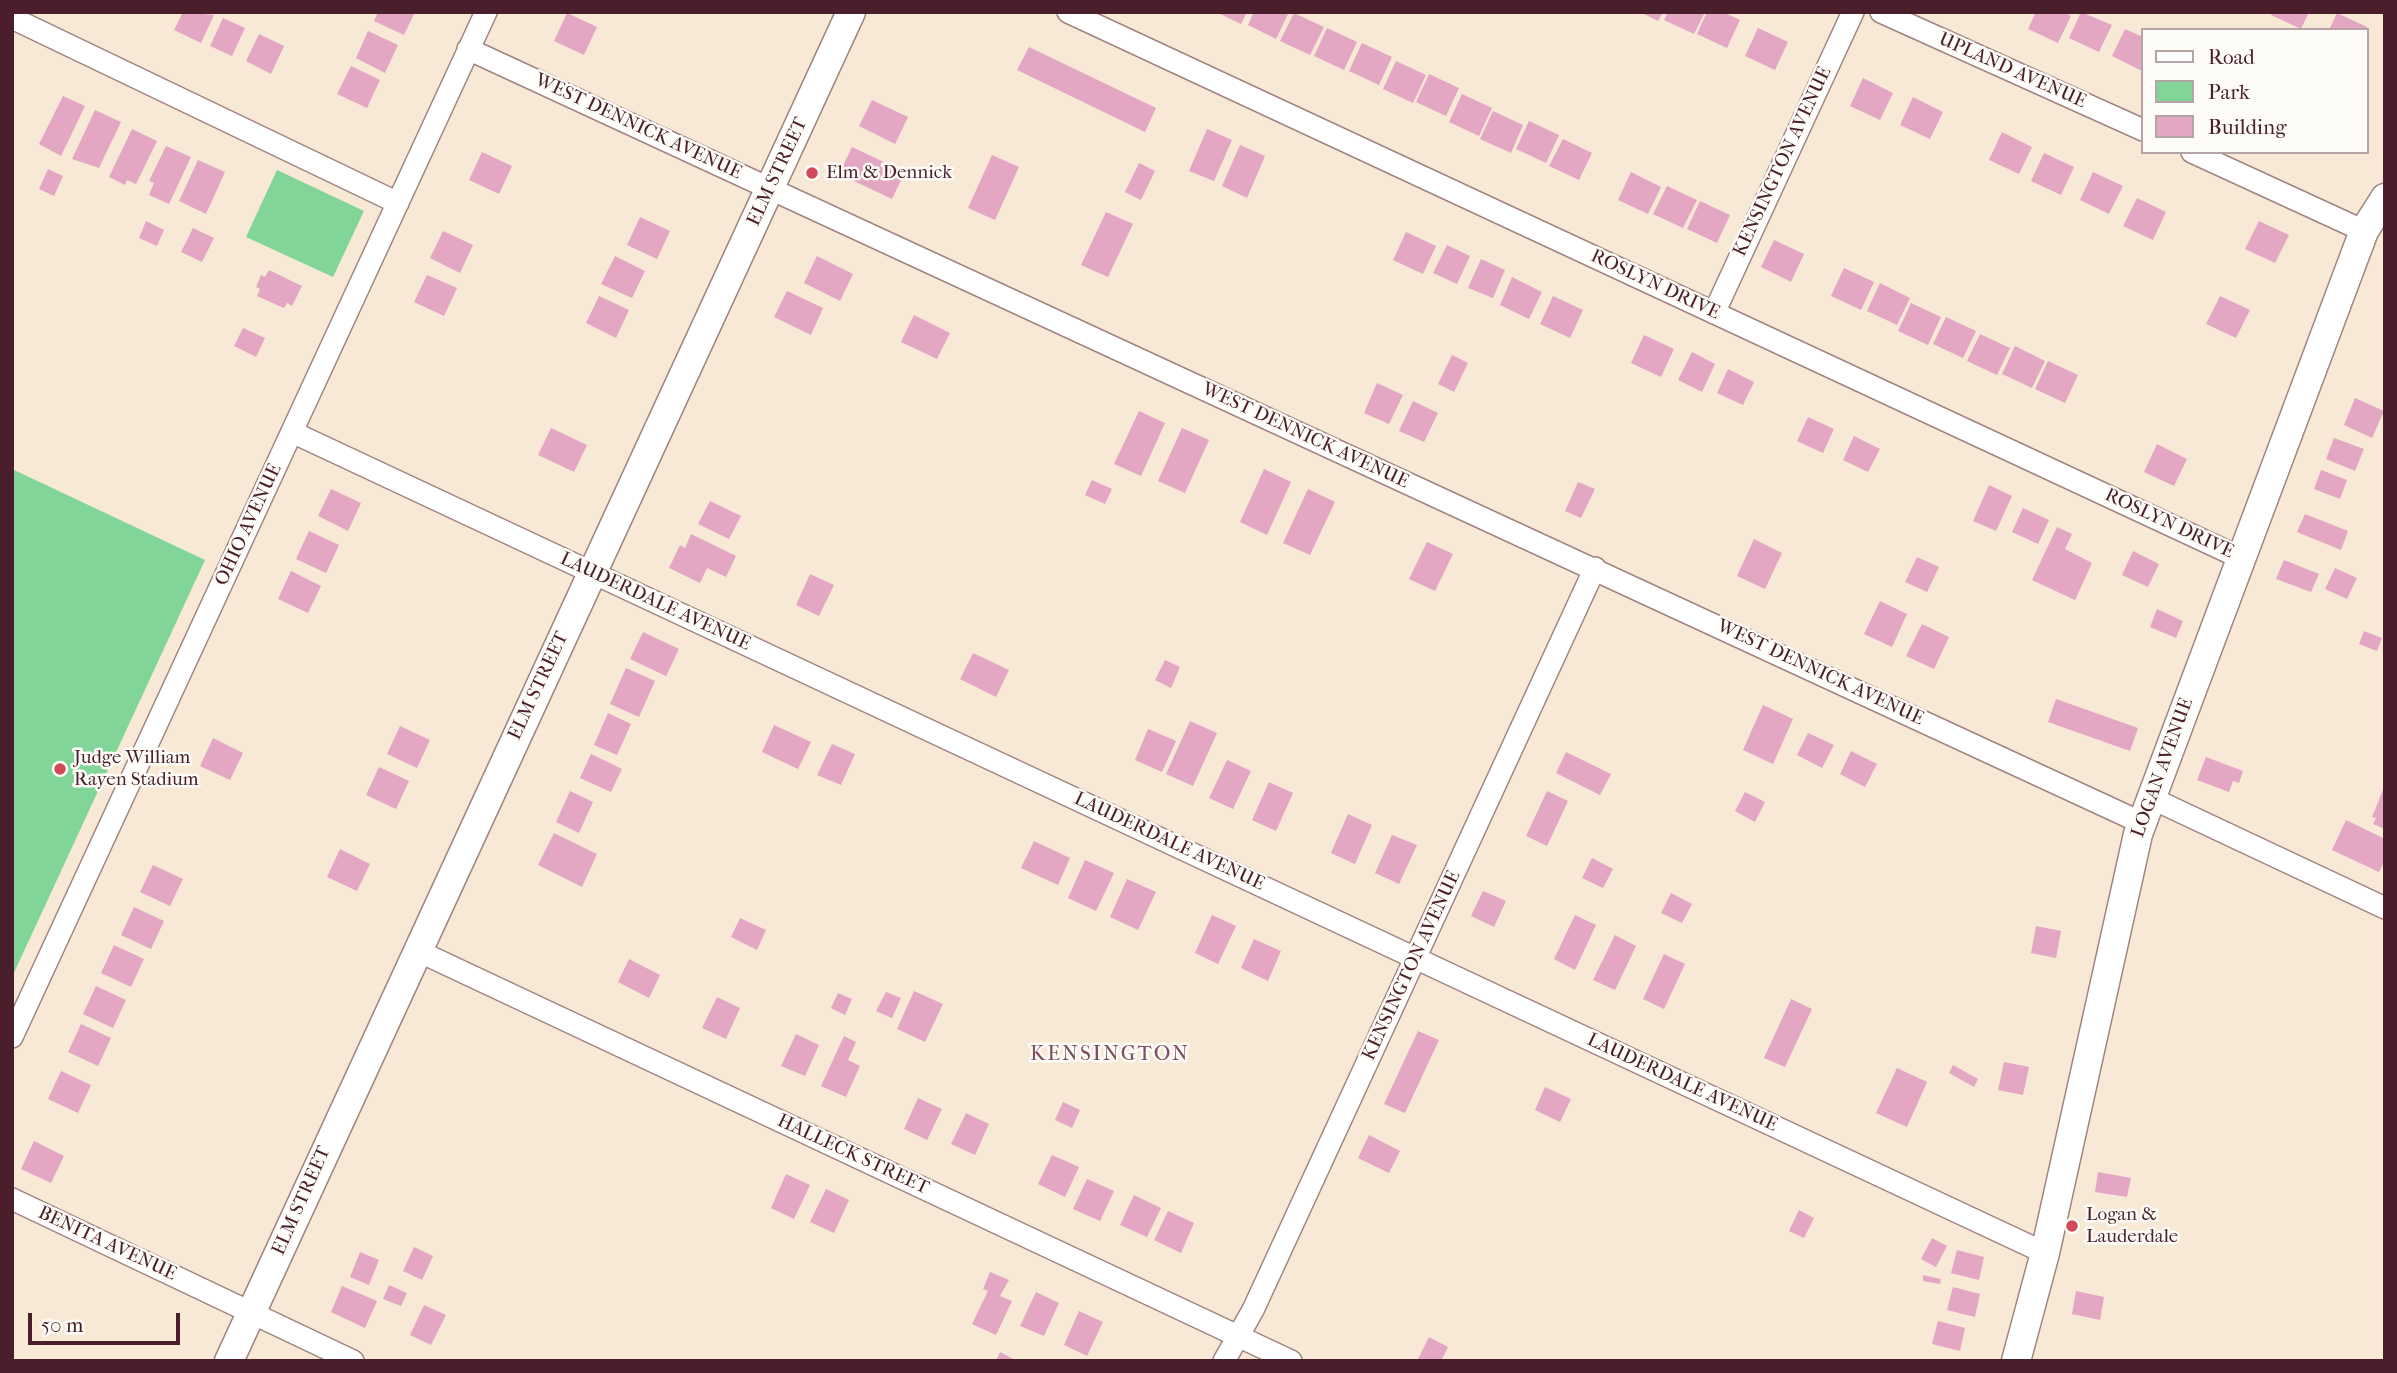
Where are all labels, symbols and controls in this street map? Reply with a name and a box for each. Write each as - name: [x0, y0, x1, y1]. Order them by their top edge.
- street label: UPLAND AVENUE: [1935, 28, 2089, 114]
- legend: [2142, 28, 2369, 154]
- text: Road: [2208, 45, 2255, 69]
- street label: KENSINGTON AVENUE: [1729, 64, 1837, 260]
- street label: WEST DENNICK AVENUE: [531, 69, 745, 185]
- text: Park: [2208, 80, 2250, 104]
- street label: ELM STREET: [743, 114, 813, 230]
- text: Building: [2208, 115, 2286, 139]
- place label: Elm & Dennick: [826, 162, 952, 184]
- marker: Elm & Dennick: [804, 165, 820, 181]
- street label: ROSLYN DRIVE: [1587, 245, 1723, 325]
- street label: WEST DENNICK AVENUE: [1198, 378, 1412, 494]
- street label: OHIO AVENUE: [211, 460, 287, 590]
- street label: ROSLYN DRIVE: [2101, 484, 2237, 564]
- street label: LAUDERDALE AVENUE: [556, 548, 754, 656]
- street label: WEST DENNICK AVENUE: [1713, 615, 1927, 731]
- street label: ELM STREET: [504, 628, 574, 744]
- street label: LOGAN AVENUE: [2127, 695, 2199, 841]
- place label: Judge William Rayen Stadium: [74, 747, 198, 791]
- marker: Judge William Rayen Stadium: [52, 761, 68, 777]
- street label: LAUDERDALE AVENUE: [1070, 788, 1268, 896]
- street label: KENSINGTON AVENUE: [1358, 868, 1466, 1064]
- street label: LAUDERDALE AVENUE: [1583, 1029, 1781, 1137]
- district label: KENSINGTON: [1031, 1042, 1189, 1068]
- street label: HALLECK STREET: [773, 1110, 933, 1200]
- street label: ELM STREET: [268, 1143, 336, 1259]
- street label: BENITA AVENUE: [34, 1202, 180, 1286]
- place label: Logan & Lauderdale: [2086, 1204, 2178, 1248]
- marker: Logan & Lauderdale: [2064, 1218, 2080, 1234]
- scale bar: [32, 1300, 184, 1344]
- text: 50 m: [41, 1313, 84, 1337]

